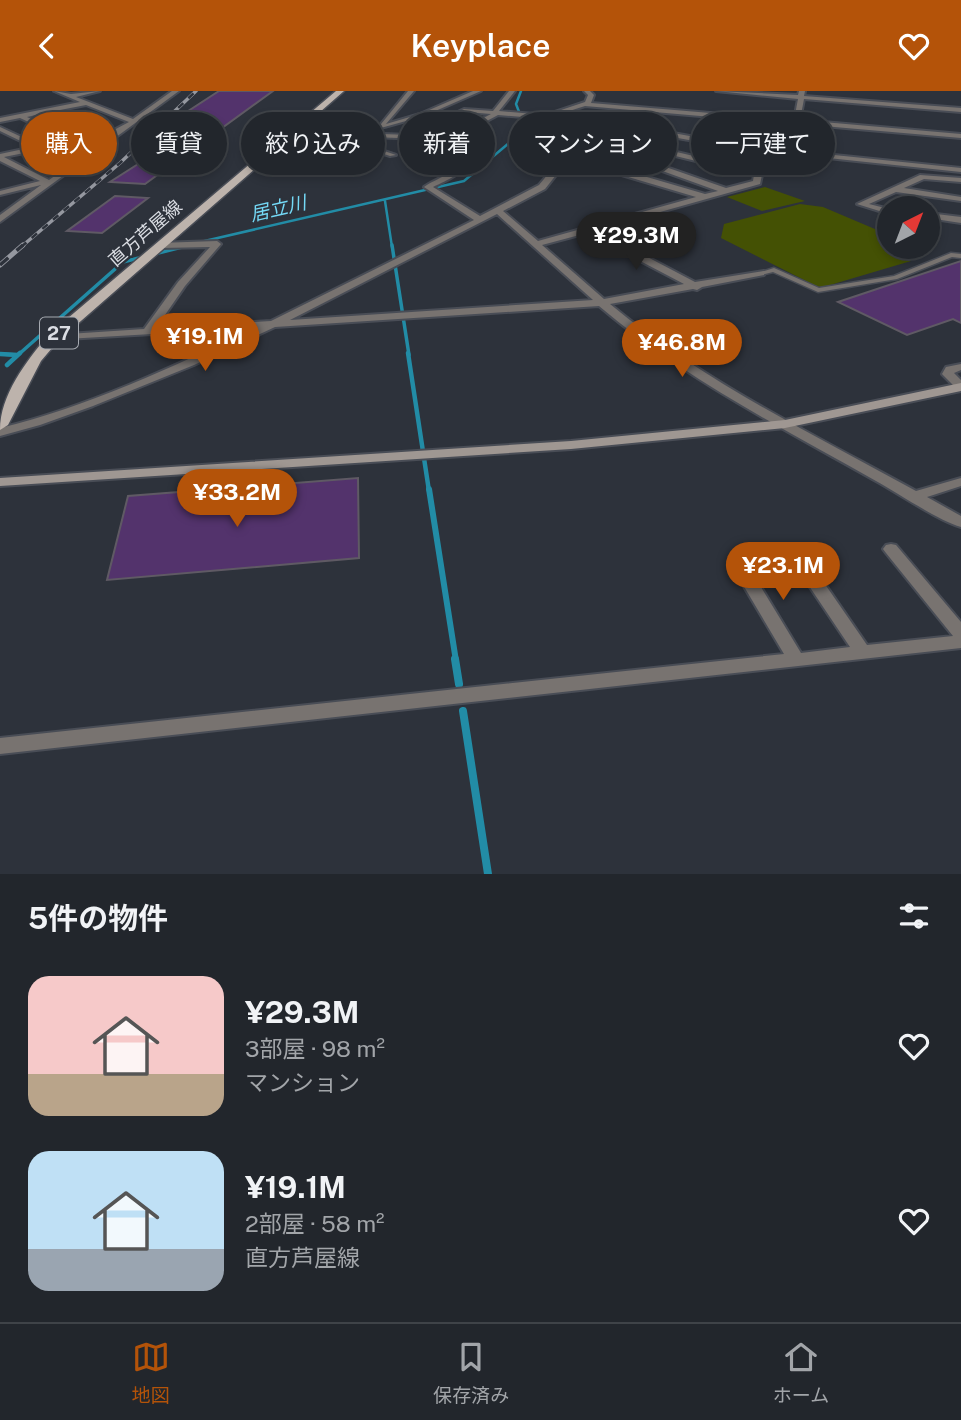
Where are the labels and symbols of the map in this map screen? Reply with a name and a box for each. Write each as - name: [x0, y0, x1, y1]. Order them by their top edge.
- water label: 居立川: [248, 190, 310, 225]
- street label: 直方芦屋線: [104, 196, 186, 270]
- north arrow: [877, 196, 940, 259]
- pin: ¥29.3M: [579, 213, 693, 272]
- pin: ¥19.1M: [148, 313, 262, 373]
- road number: 27: [40, 317, 78, 349]
- pin: ¥46.8M: [625, 320, 739, 379]
- pin: ¥33.2M: [180, 469, 294, 529]
- pin: ¥23.1M: [726, 543, 840, 602]

